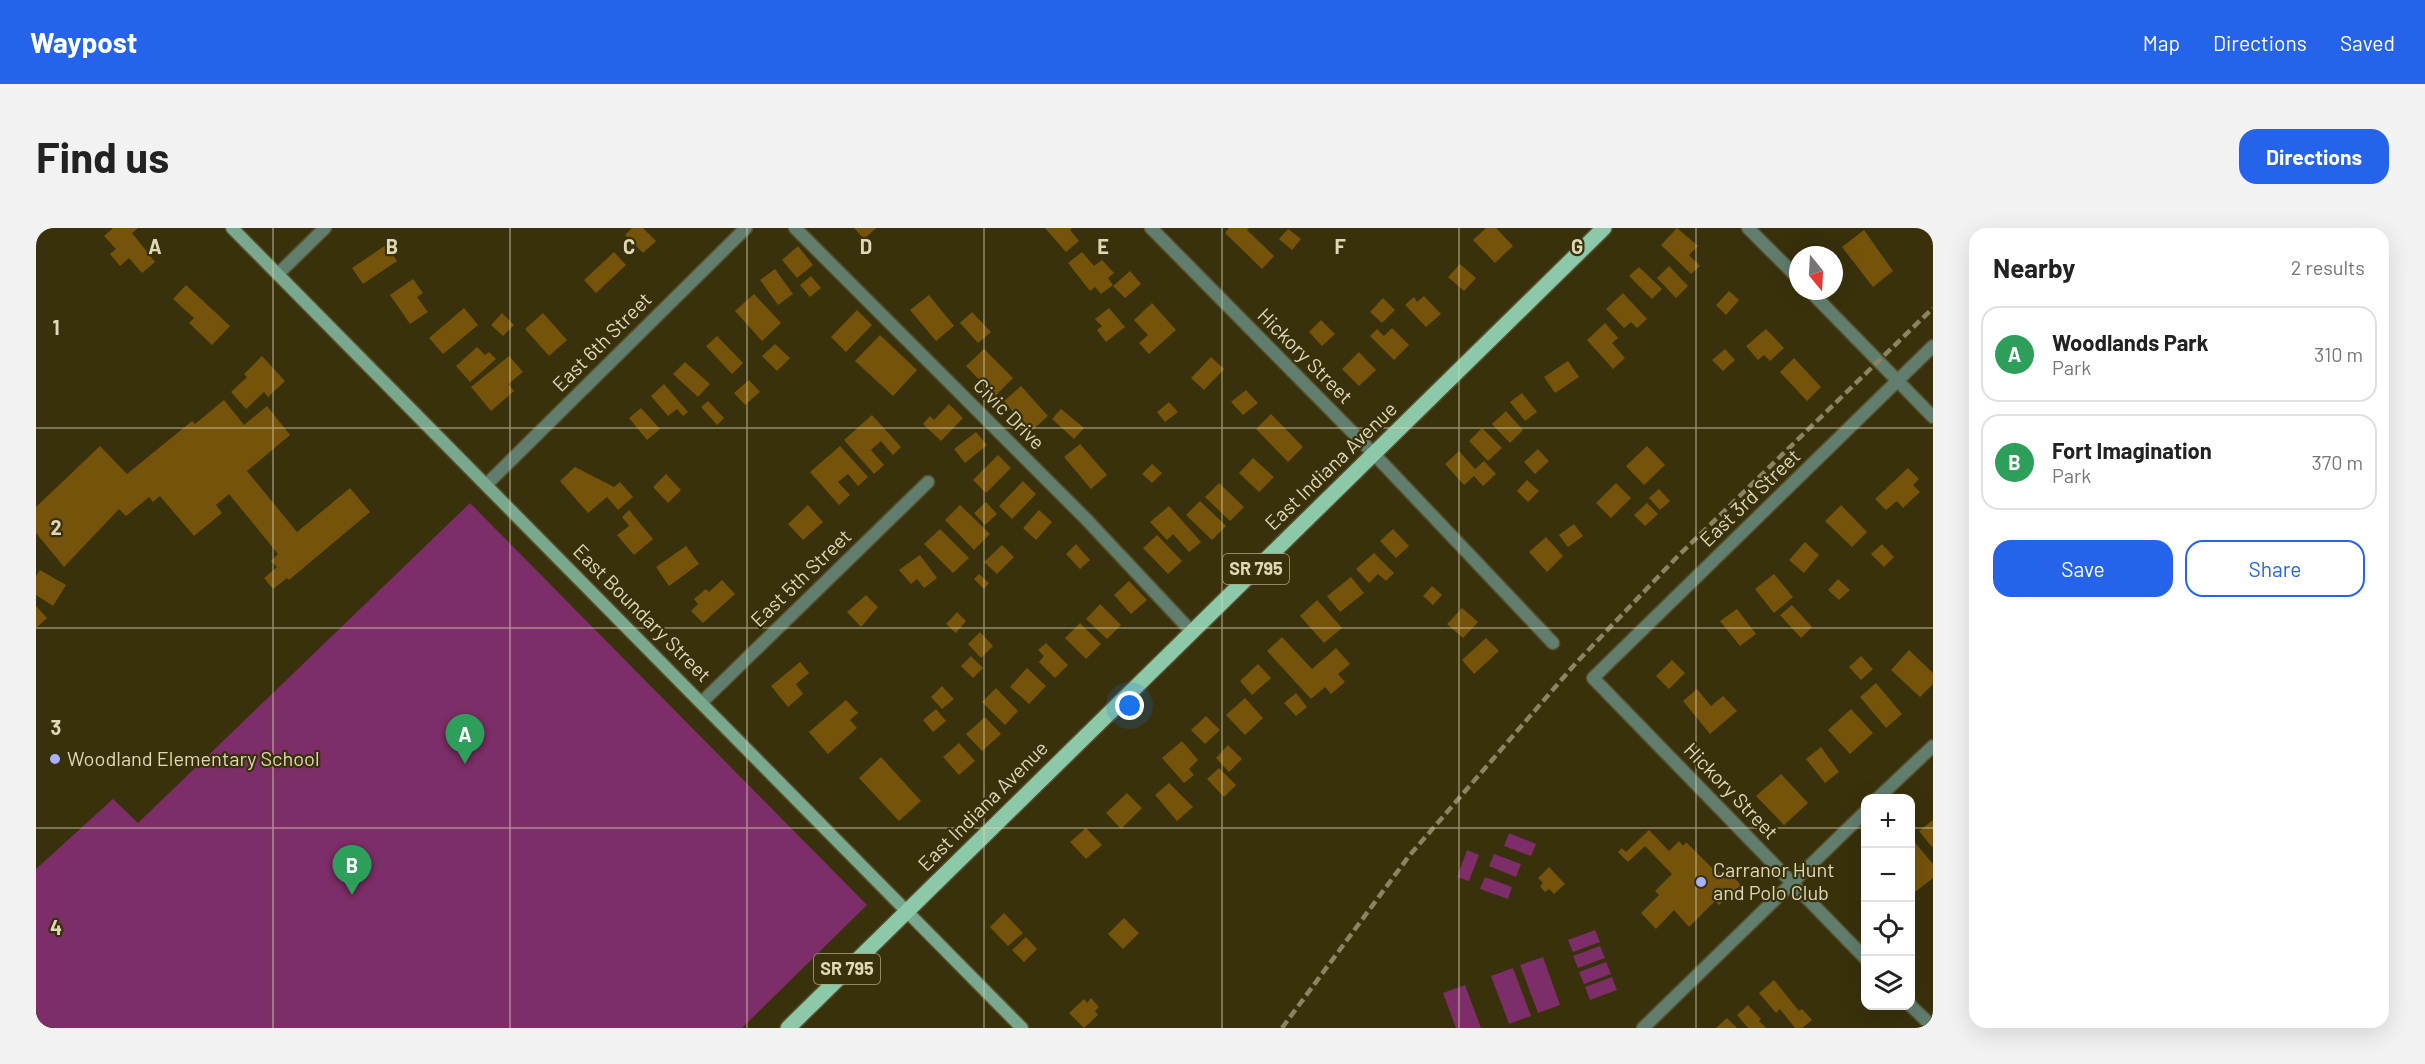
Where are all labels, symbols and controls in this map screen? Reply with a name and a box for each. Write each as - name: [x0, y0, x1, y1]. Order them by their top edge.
- text: Waypost: [30, 25, 137, 59]
- text: Map: [2143, 30, 2180, 55]
- text: Directions: [2213, 30, 2307, 55]
- text: Saved: [2340, 30, 2395, 55]
- button: Directions: [2239, 129, 2389, 184]
- text: Find us: [36, 131, 169, 181]
- text: A: [148, 234, 162, 258]
- text: B: [386, 234, 398, 258]
- text: C: [623, 234, 635, 258]
- text: D: [860, 234, 872, 258]
- text: E: [1097, 234, 1109, 258]
- text: F: [1334, 234, 1346, 258]
- text: G: [1571, 234, 1583, 258]
- north arrow: [1789, 246, 1843, 300]
- text: Nearby: [1993, 252, 2075, 283]
- text: 2 results: [2291, 255, 2365, 279]
- street label: East 6th Street: [547, 287, 656, 396]
- street label: Hickory Street: [1253, 303, 1358, 408]
- text: 1: [52, 315, 60, 339]
- text: Woodlands Park: [2052, 329, 2209, 355]
- text: A: [2008, 342, 2021, 366]
- text: 310 m: [2314, 342, 2363, 366]
- text: Park: [2052, 355, 2091, 379]
- street label: Civic Drive: [969, 373, 1050, 454]
- street label: East Indiana Avenue: [1259, 396, 1401, 534]
- text: Fort Imagination: [2052, 437, 2212, 463]
- street label: East 3rd Street: [1694, 443, 1804, 551]
- text: B: [2008, 450, 2021, 474]
- text: 370 m: [2311, 450, 2363, 474]
- text: Park: [2052, 463, 2091, 487]
- text: 2: [50, 515, 62, 539]
- street label: East 5th Street: [745, 523, 855, 631]
- street label: East Boundary Street: [569, 538, 717, 686]
- button: Save: [1993, 540, 2173, 597]
- button: Share: [2185, 540, 2365, 597]
- road number: SR 795: [1223, 554, 1289, 584]
- your location: [1115, 691, 1144, 720]
- pin: A: [446, 714, 484, 764]
- text: 3: [51, 715, 61, 739]
- street label: East Indiana Avenue: [912, 735, 1052, 875]
- street label: Hickory Street: [1680, 737, 1784, 844]
- place label: Woodland Elementary School: [67, 746, 320, 770]
- marker: Woodland Elementary School: [48, 752, 62, 766]
- map controls: [1861, 794, 1915, 1010]
- button: +: [1861, 794, 1915, 848]
- pin: B: [332, 846, 372, 895]
- button: −: [1861, 848, 1915, 902]
- place label: Carranor Hunt and Polo Club: [1713, 857, 1835, 904]
- marker: Carranor Hunt and Polo Club: [1694, 875, 1708, 889]
- button: locate: [1861, 902, 1915, 956]
- text: 4: [50, 915, 62, 939]
- road number: SR 795: [814, 954, 880, 984]
- button: layers: [1861, 956, 1915, 1010]

